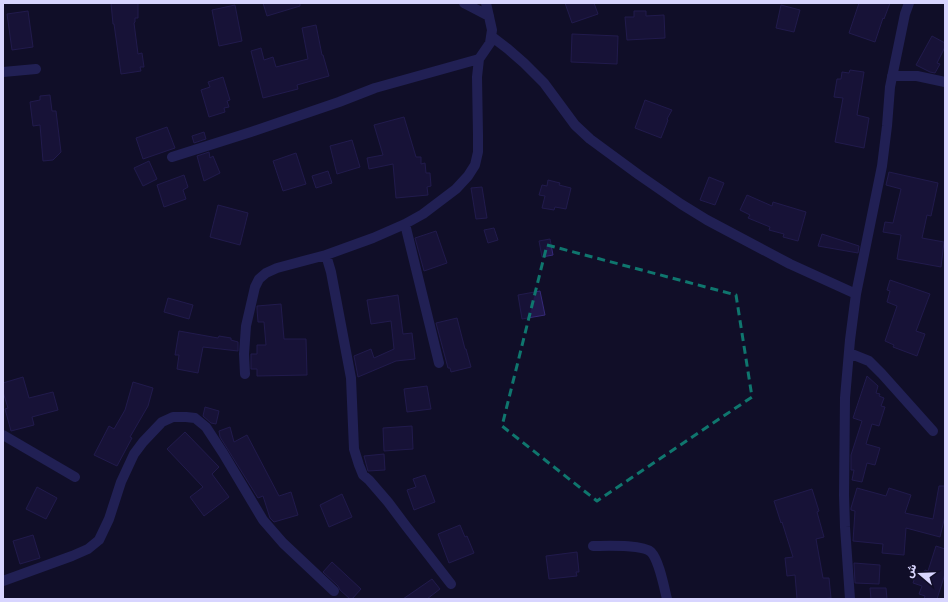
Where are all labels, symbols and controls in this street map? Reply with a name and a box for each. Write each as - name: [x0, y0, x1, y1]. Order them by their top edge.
- north arrow: [900, 554, 940, 594]
- text: ش: [903, 562, 919, 580]

